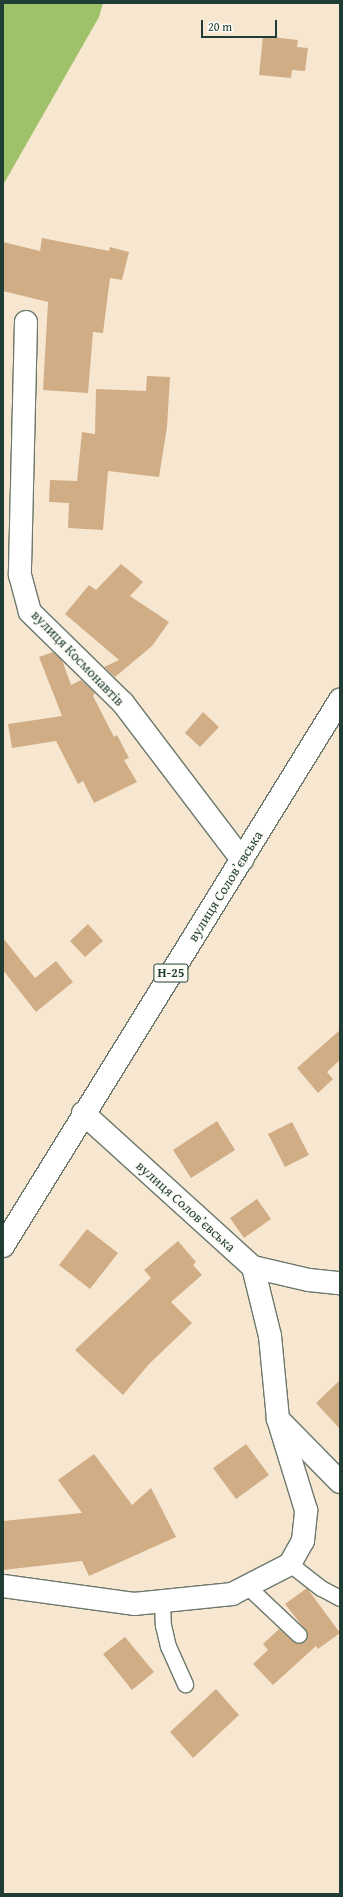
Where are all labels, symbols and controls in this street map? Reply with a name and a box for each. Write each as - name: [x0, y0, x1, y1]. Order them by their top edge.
- scale bar: [203, 12, 279, 38]
- text: 20 m: [208, 18, 232, 35]
- street label: вулиця Космонавтів: [28, 607, 128, 709]
- street label: вулиця Соловʼєвська: [184, 827, 266, 945]
- road number: Н-25: [153, 962, 189, 984]
- street label: вулиця Соловʼєвська: [133, 1157, 239, 1255]

